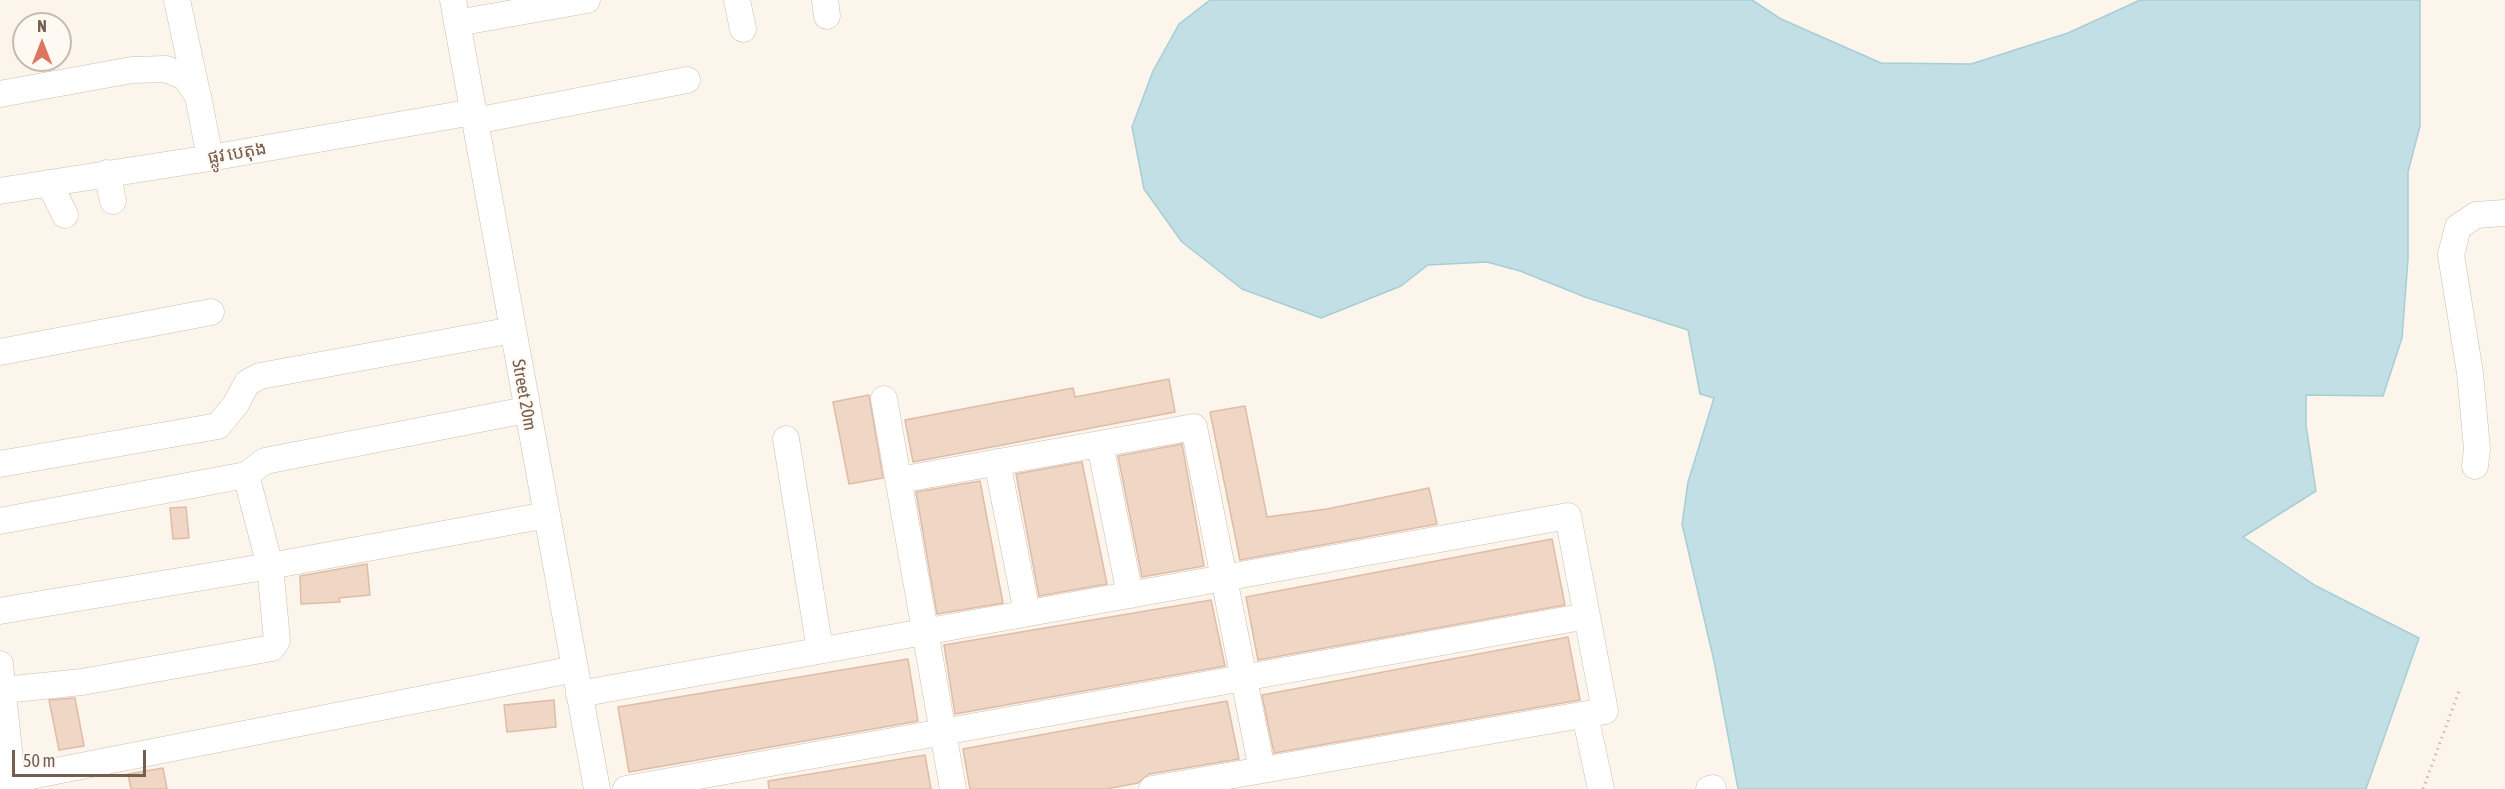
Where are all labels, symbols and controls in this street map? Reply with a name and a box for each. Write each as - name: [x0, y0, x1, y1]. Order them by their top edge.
- north arrow: [12, 12, 72, 72]
- text: N: [37, 17, 47, 35]
- street label: ផ្លូវ បេតុង: [206, 137, 268, 169]
- street label: Street 20m: [507, 358, 541, 432]
- scale bar: [15, 738, 148, 776]
- text: 50 m: [23, 750, 55, 771]

